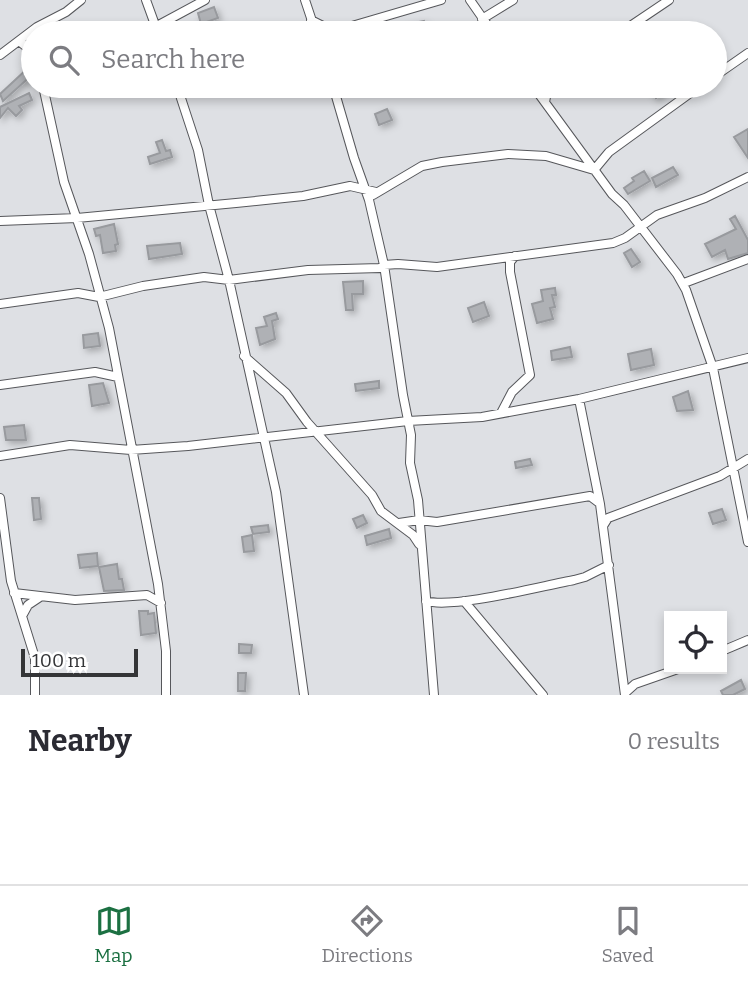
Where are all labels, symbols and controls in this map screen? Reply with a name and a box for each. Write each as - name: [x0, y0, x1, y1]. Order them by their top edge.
- search box: [21, 21, 727, 98]
- icon: search: [45, 41, 83, 79]
- text: Search here: [101, 44, 245, 75]
- map controls: [664, 611, 727, 674]
- button: locate: [664, 611, 727, 674]
- scale bar: [21, 646, 138, 678]
- text: 100 m: [32, 649, 86, 672]
- text: Nearby: [28, 723, 132, 759]
- text: 0 results: [627, 727, 720, 755]
- tab: Map: [94, 902, 133, 967]
- tab: Directions: [321, 902, 413, 967]
- tab: Saved: [601, 902, 654, 967]

